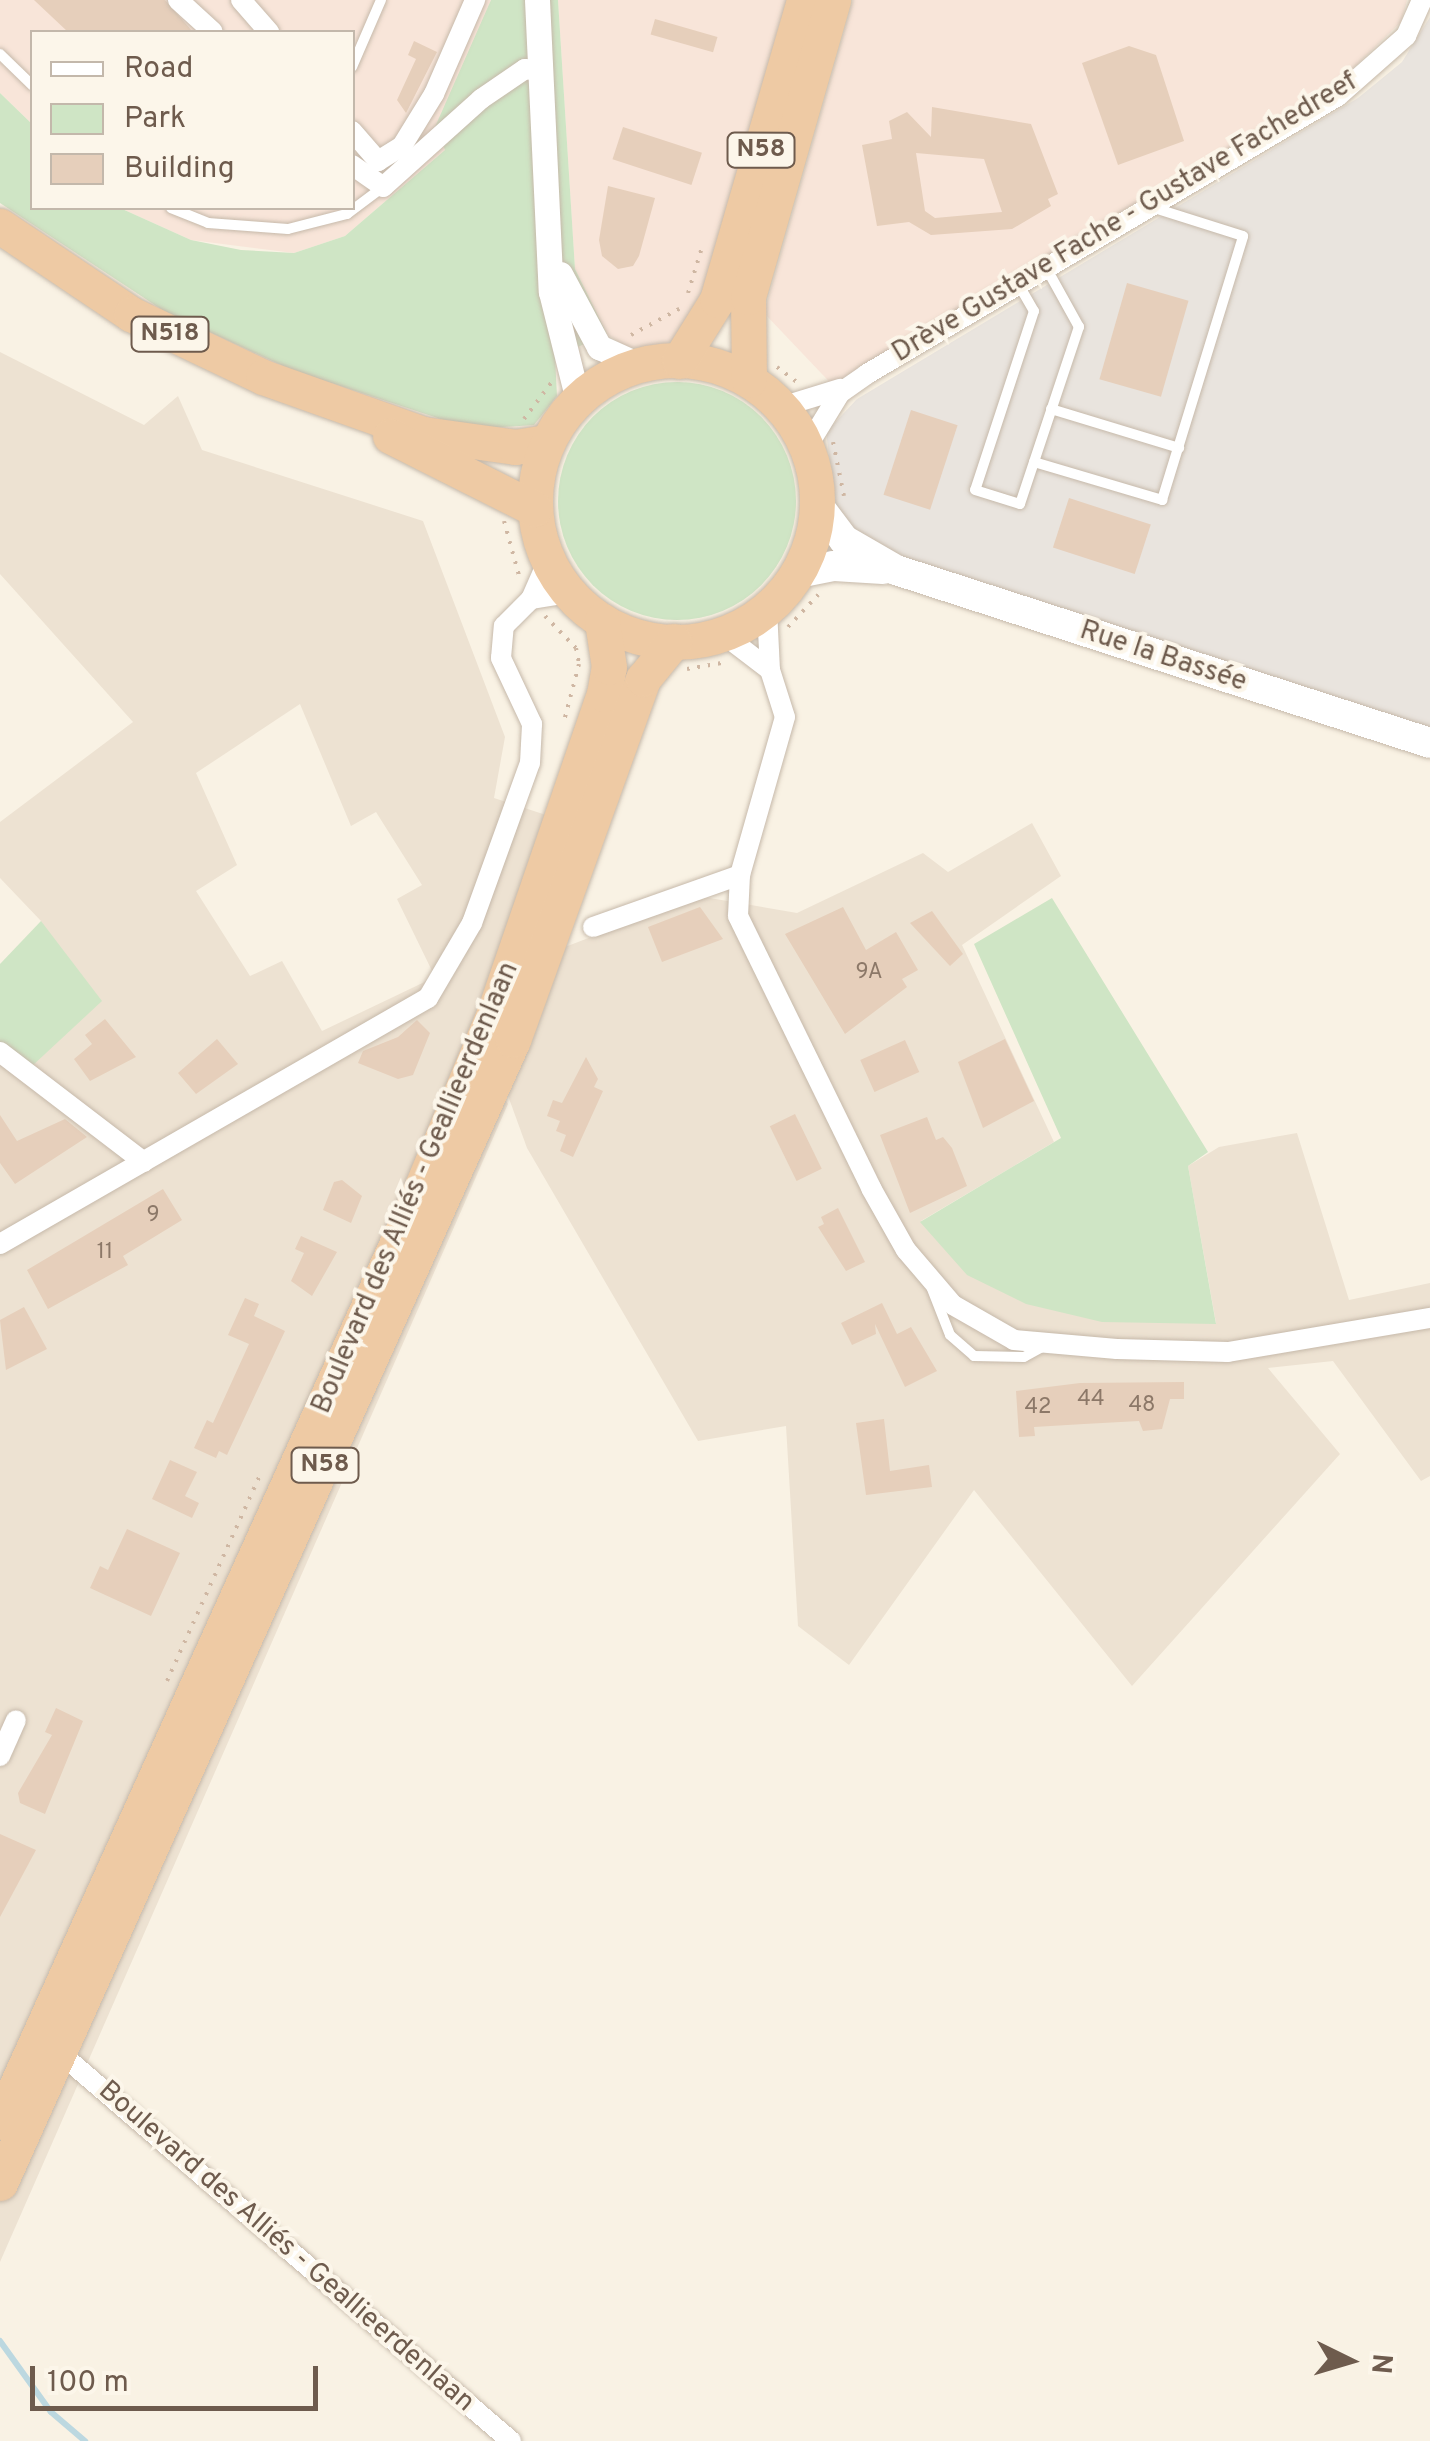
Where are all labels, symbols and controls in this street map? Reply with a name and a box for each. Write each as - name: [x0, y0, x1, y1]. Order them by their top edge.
- legend: [30, 30, 355, 210]
- text: Road: [124, 51, 193, 88]
- street label: Drève Gustave Fache - Gustave Fachedreef: [886, 65, 1364, 371]
- text: Park: [124, 101, 186, 138]
- road number: N58: [726, 130, 796, 170]
- text: Building: [124, 151, 235, 188]
- road number: N518: [130, 314, 210, 354]
- street label: Rue la Bassée: [1075, 614, 1251, 700]
- street label: Boulevard des Alliés - Geallieerdenlaan: [305, 957, 527, 1419]
- house number: 9A: [855, 960, 883, 986]
- house number: 9: [146, 1203, 160, 1229]
- house number: 11: [97, 1240, 113, 1266]
- house number: 44: [1077, 1387, 1105, 1413]
- house number: 48: [1128, 1393, 1156, 1419]
- house number: 42: [1024, 1395, 1052, 1421]
- road number: N58: [290, 1445, 360, 1485]
- street label: Boulevard des Alliés - Geallieerdenlaan: [91, 2074, 481, 2420]
- north arrow: [1300, 2311, 1400, 2411]
- scale bar: [35, 2346, 322, 2408]
- text: N: [1361, 2352, 1399, 2375]
- text: 100 m: [47, 2365, 129, 2402]

